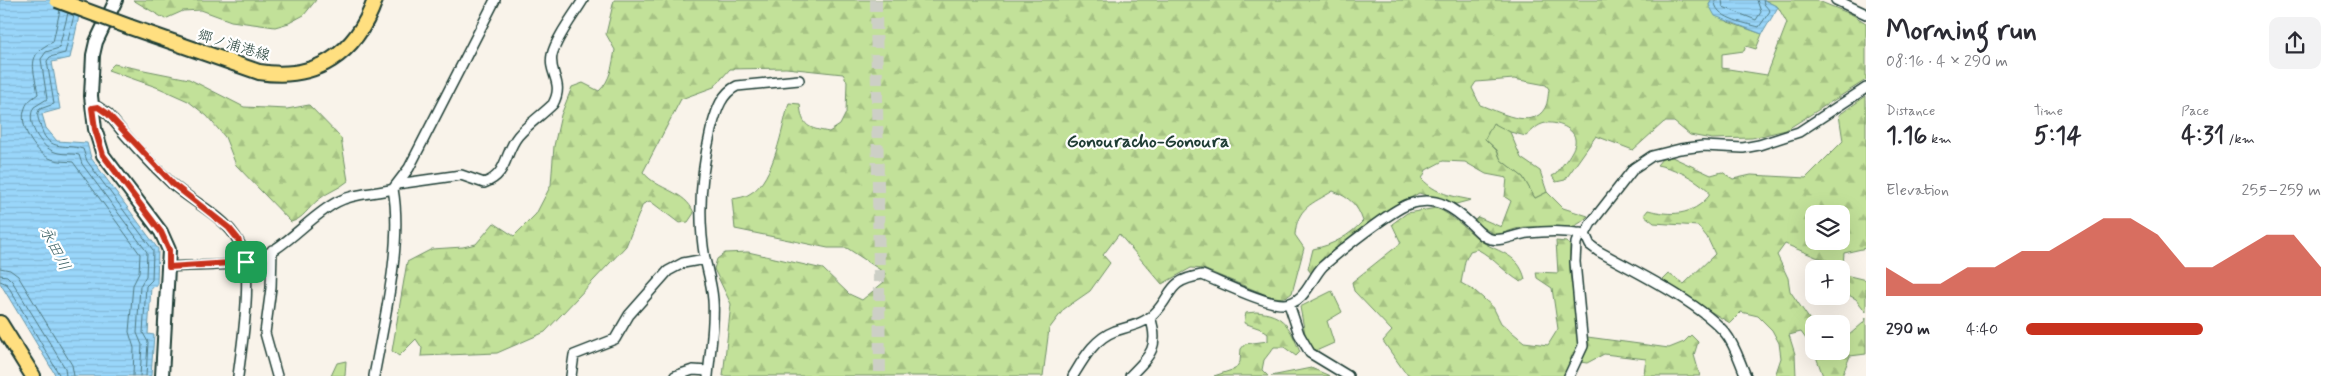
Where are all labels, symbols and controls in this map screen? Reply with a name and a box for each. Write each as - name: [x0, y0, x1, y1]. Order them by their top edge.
- text: Morning run: [1886, 13, 2037, 50]
- button: share: [2269, 17, 2321, 69]
- street label: 郷ノ浦港線: [195, 25, 273, 66]
- text: 08:16 · 4 × 290 m: [1886, 51, 2008, 72]
- text: Distance: [1886, 102, 1935, 120]
- text: Time: [2034, 102, 2063, 120]
- text: Pace: [2181, 102, 2209, 120]
- text: 1.16: [1886, 120, 1927, 153]
- text: 5:14: [2034, 120, 2082, 153]
- text: 4:31: [2181, 120, 2225, 153]
- district label: Gonouracho-Gonoura: [1067, 130, 1229, 154]
- text: km: [1927, 130, 1952, 148]
- text: /km: [2225, 130, 2255, 148]
- text: Elevation: [1886, 180, 1949, 201]
- text: 255–259 m: [2242, 180, 2321, 201]
- map controls: [1805, 205, 1850, 360]
- button: layers: [1805, 205, 1850, 250]
- water label: 永田川: [34, 223, 75, 275]
- pin: [225, 241, 267, 283]
- icon: arrive: [232, 248, 260, 276]
- button: +: [1805, 260, 1850, 305]
- button: −: [1805, 315, 1850, 360]
- text: 290 m: [1886, 319, 1930, 340]
- text: 4:40: [1966, 319, 1998, 340]

